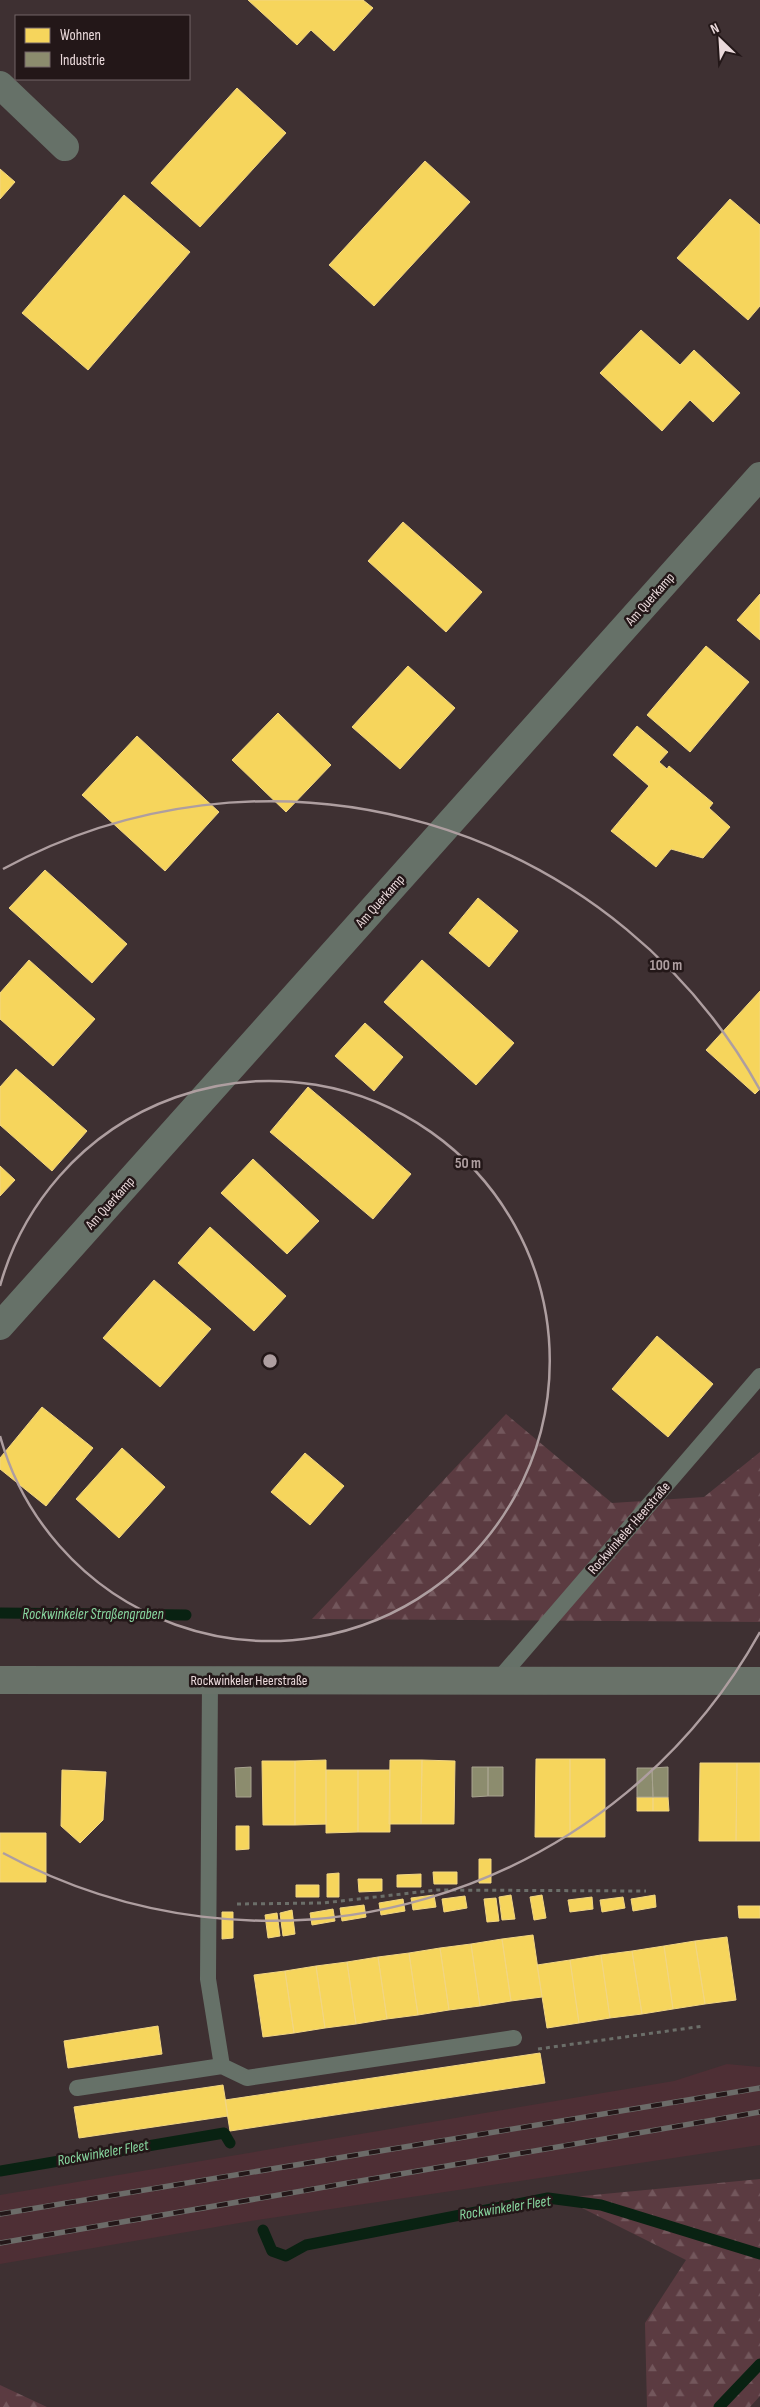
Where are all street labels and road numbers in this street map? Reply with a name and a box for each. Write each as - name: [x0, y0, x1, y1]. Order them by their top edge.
- street label: Am Querkamp: [621, 569, 678, 630]
- street label: Am Querkamp: [351, 871, 408, 932]
- street label: Am Querkamp: [81, 1173, 138, 1234]
- street label: Rockwinkeler Heerstraße: [584, 1478, 674, 1578]
- street label: Rockwinkeler Heerstraße: [191, 1672, 307, 1689]

